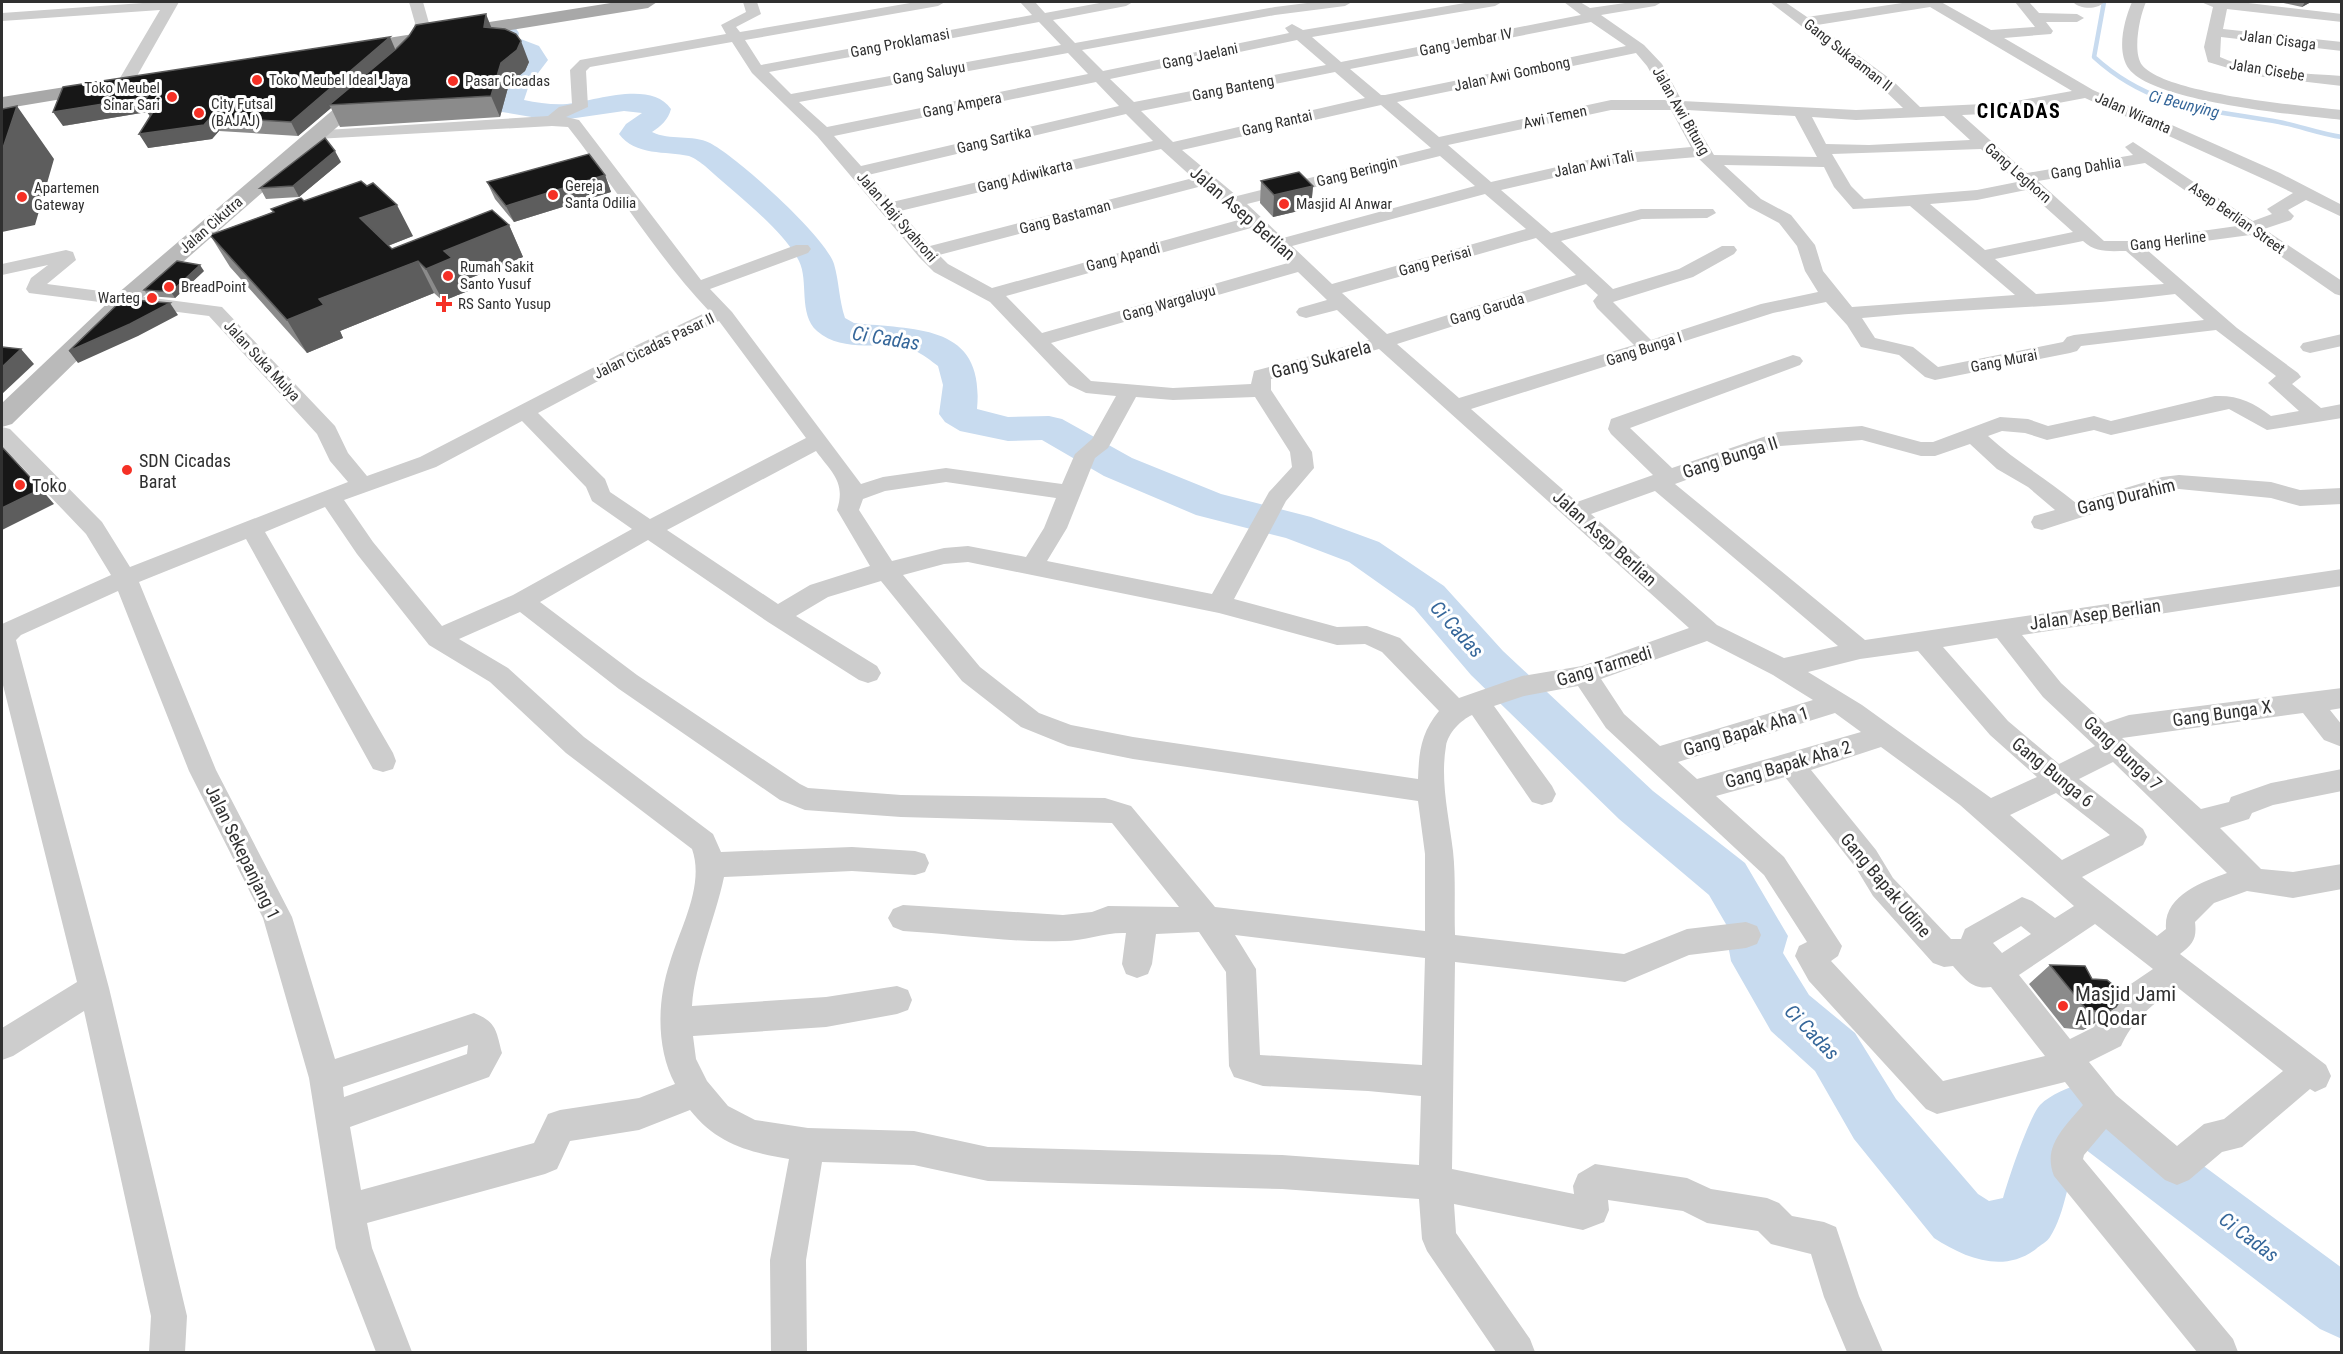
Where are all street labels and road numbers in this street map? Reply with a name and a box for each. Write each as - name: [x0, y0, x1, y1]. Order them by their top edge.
- street label: Gang Sukaaman II: [1800, 15, 1896, 95]
- street label: Gang Jembar IV: [1418, 24, 1515, 60]
- street label: Gang Proklamasi: [849, 25, 951, 61]
- street label: Jalan Cisaga: [2239, 26, 2317, 54]
- street label: Gang Jaelani: [1160, 39, 1240, 73]
- street label: Jalan Awi Gombong: [1452, 53, 1572, 95]
- street label: Jalan Cisebe: [2228, 55, 2306, 85]
- street label: Gang Saluyu: [891, 58, 967, 88]
- street label: Jalan Awi Bitung: [1649, 64, 1713, 158]
- street label: Gang Banteng: [1191, 71, 1275, 105]
- street label: Jalan Wiranta: [2092, 88, 2174, 138]
- street label: Gang Ampera: [921, 89, 1003, 121]
- street label: Awi Temen: [1522, 101, 1588, 133]
- street label: Gang Rantai: [1240, 106, 1314, 140]
- street label: Gang Sartika: [955, 123, 1033, 157]
- street label: Gang Leghorn: [1981, 139, 2055, 207]
- street label: Jalan Awi Tali: [1552, 147, 1636, 181]
- street label: Gang Beringin: [1315, 153, 1399, 191]
- street label: Gang Dahlia: [2049, 153, 2123, 183]
- street label: Gang Adiwikarta: [976, 155, 1074, 197]
- street label: Jalan Asep Berlian: [1186, 162, 1300, 264]
- street label: Jalan Haji Syahroni: [853, 168, 941, 266]
- street label: Asep Berlian Street: [2186, 178, 2288, 258]
- street label: Jalan Cikutra: [176, 193, 246, 257]
- street label: Gang Bastaman: [1017, 196, 1113, 238]
- street label: Gang Herline: [2129, 227, 2207, 255]
- street label: Gang Apandi: [1084, 239, 1162, 275]
- street label: Gang Perisai: [1397, 242, 1473, 280]
- street label: Gang Wargaluyu: [1121, 281, 1217, 325]
- street label: Gang Garuda: [1448, 289, 1526, 329]
- street label: Jalan Cicadas Pasar II: [591, 309, 717, 383]
- street label: Jalan Suka Mulya: [220, 317, 304, 405]
- street label: Gang Bunga I: [1604, 328, 1684, 370]
- street label: Gang Sukarela: [1269, 336, 1373, 382]
- street label: Gang Murai: [1969, 346, 2039, 376]
- street label: Gang Bunga II: [1680, 432, 1780, 482]
- street label: Gang Durahim: [2075, 474, 2177, 518]
- street label: Jalan Asep Berlian: [1549, 486, 1661, 590]
- street label: Jalan Asep Berlian: [2028, 594, 2162, 634]
- street label: Gang Tarmedi: [1554, 642, 1654, 690]
- street label: Gang Bunga X: [2171, 696, 2273, 730]
- street label: Gang Bapak Aha 1: [1681, 702, 1811, 760]
- street label: Gang Bunga 7: [2080, 712, 2166, 794]
- street label: Gang Bunga 6: [2008, 733, 2098, 811]
- street label: Gang Bapak Aha 2: [1723, 736, 1853, 792]
- street label: Jalan Sekepanjang 1: [201, 782, 285, 922]
- street label: Gang Bapak Udine: [1836, 829, 1936, 941]

